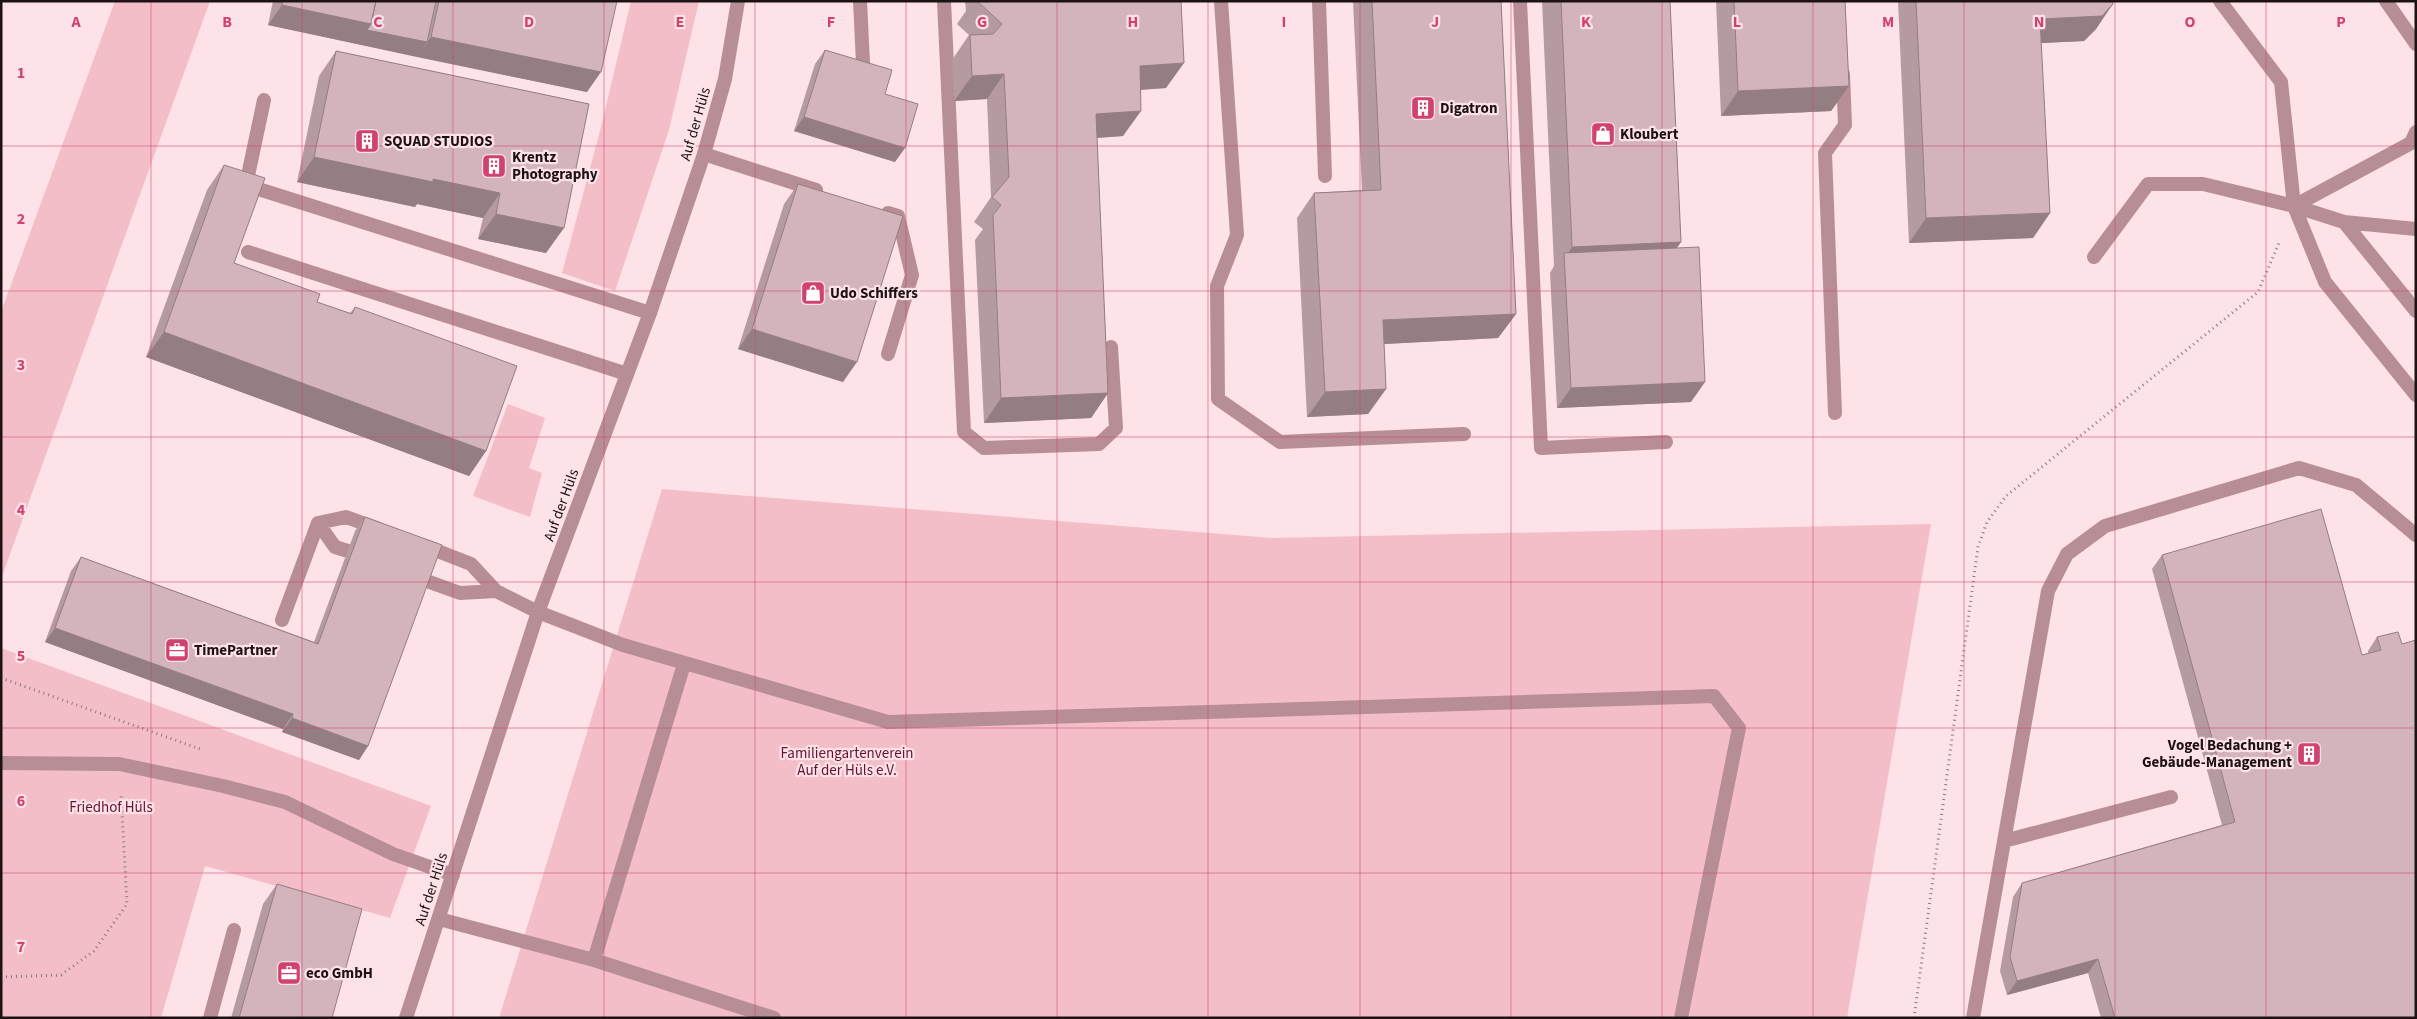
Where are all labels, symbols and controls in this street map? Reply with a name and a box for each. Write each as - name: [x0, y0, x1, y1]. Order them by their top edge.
- text: A: [70, 11, 81, 33]
- text: B: [222, 11, 232, 33]
- text: C: [373, 11, 383, 33]
- text: D: [524, 11, 534, 33]
- text: E: [676, 11, 684, 33]
- text: F: [827, 11, 835, 33]
- text: G: [977, 11, 987, 33]
- text: H: [1128, 11, 1138, 33]
- text: I: [1282, 11, 1286, 33]
- text: J: [1431, 11, 1439, 33]
- text: K: [1581, 11, 1591, 33]
- text: L: [1733, 11, 1741, 33]
- text: M: [1882, 11, 1894, 33]
- text: N: [2034, 11, 2044, 33]
- text: O: [2185, 11, 2196, 33]
- text: P: [2336, 11, 2346, 33]
- text: 1: [17, 62, 25, 84]
- street label: Auf der Hüls: [675, 85, 716, 163]
- building icon: Digatron: [1410, 95, 1436, 121]
- place label: Digatron: [1440, 98, 1498, 119]
- shop icon: Kloubert: [1590, 121, 1616, 147]
- place label: Kloubert: [1620, 124, 1679, 145]
- building icon: SQUAD STUDIOS: [354, 128, 380, 154]
- place label: SQUAD STUDIOS: [384, 131, 493, 152]
- place label: Krentz Photography: [512, 147, 598, 185]
- building icon: Krentz Photography: [481, 153, 507, 179]
- text: 2: [17, 208, 25, 230]
- shop icon: Udo Schiffers: [800, 280, 826, 306]
- place label: Udo Schiffers: [830, 283, 918, 304]
- text: 3: [17, 354, 25, 376]
- street label: Auf der Hüls: [539, 466, 584, 544]
- text: 4: [17, 499, 26, 521]
- office icon: TimePartner: [164, 637, 190, 663]
- place label: TimePartner: [194, 640, 278, 661]
- text: 5: [17, 645, 25, 667]
- place label: Vogel Bedachung + Gebäude-Management: [2142, 735, 2292, 773]
- building icon: Vogel Bedachung + Gebäude-Management: [2296, 741, 2322, 767]
- park label: Familiengartenverein Auf der Hüls e.V.: [780, 743, 914, 781]
- text: 6: [17, 790, 25, 812]
- park label: Friedhof Hüls: [69, 797, 153, 818]
- street label: Auf der Hüls: [410, 850, 453, 928]
- text: 7: [17, 936, 25, 958]
- office icon: eco GmbH: [276, 960, 302, 986]
- place label: eco GmbH: [306, 963, 373, 984]

